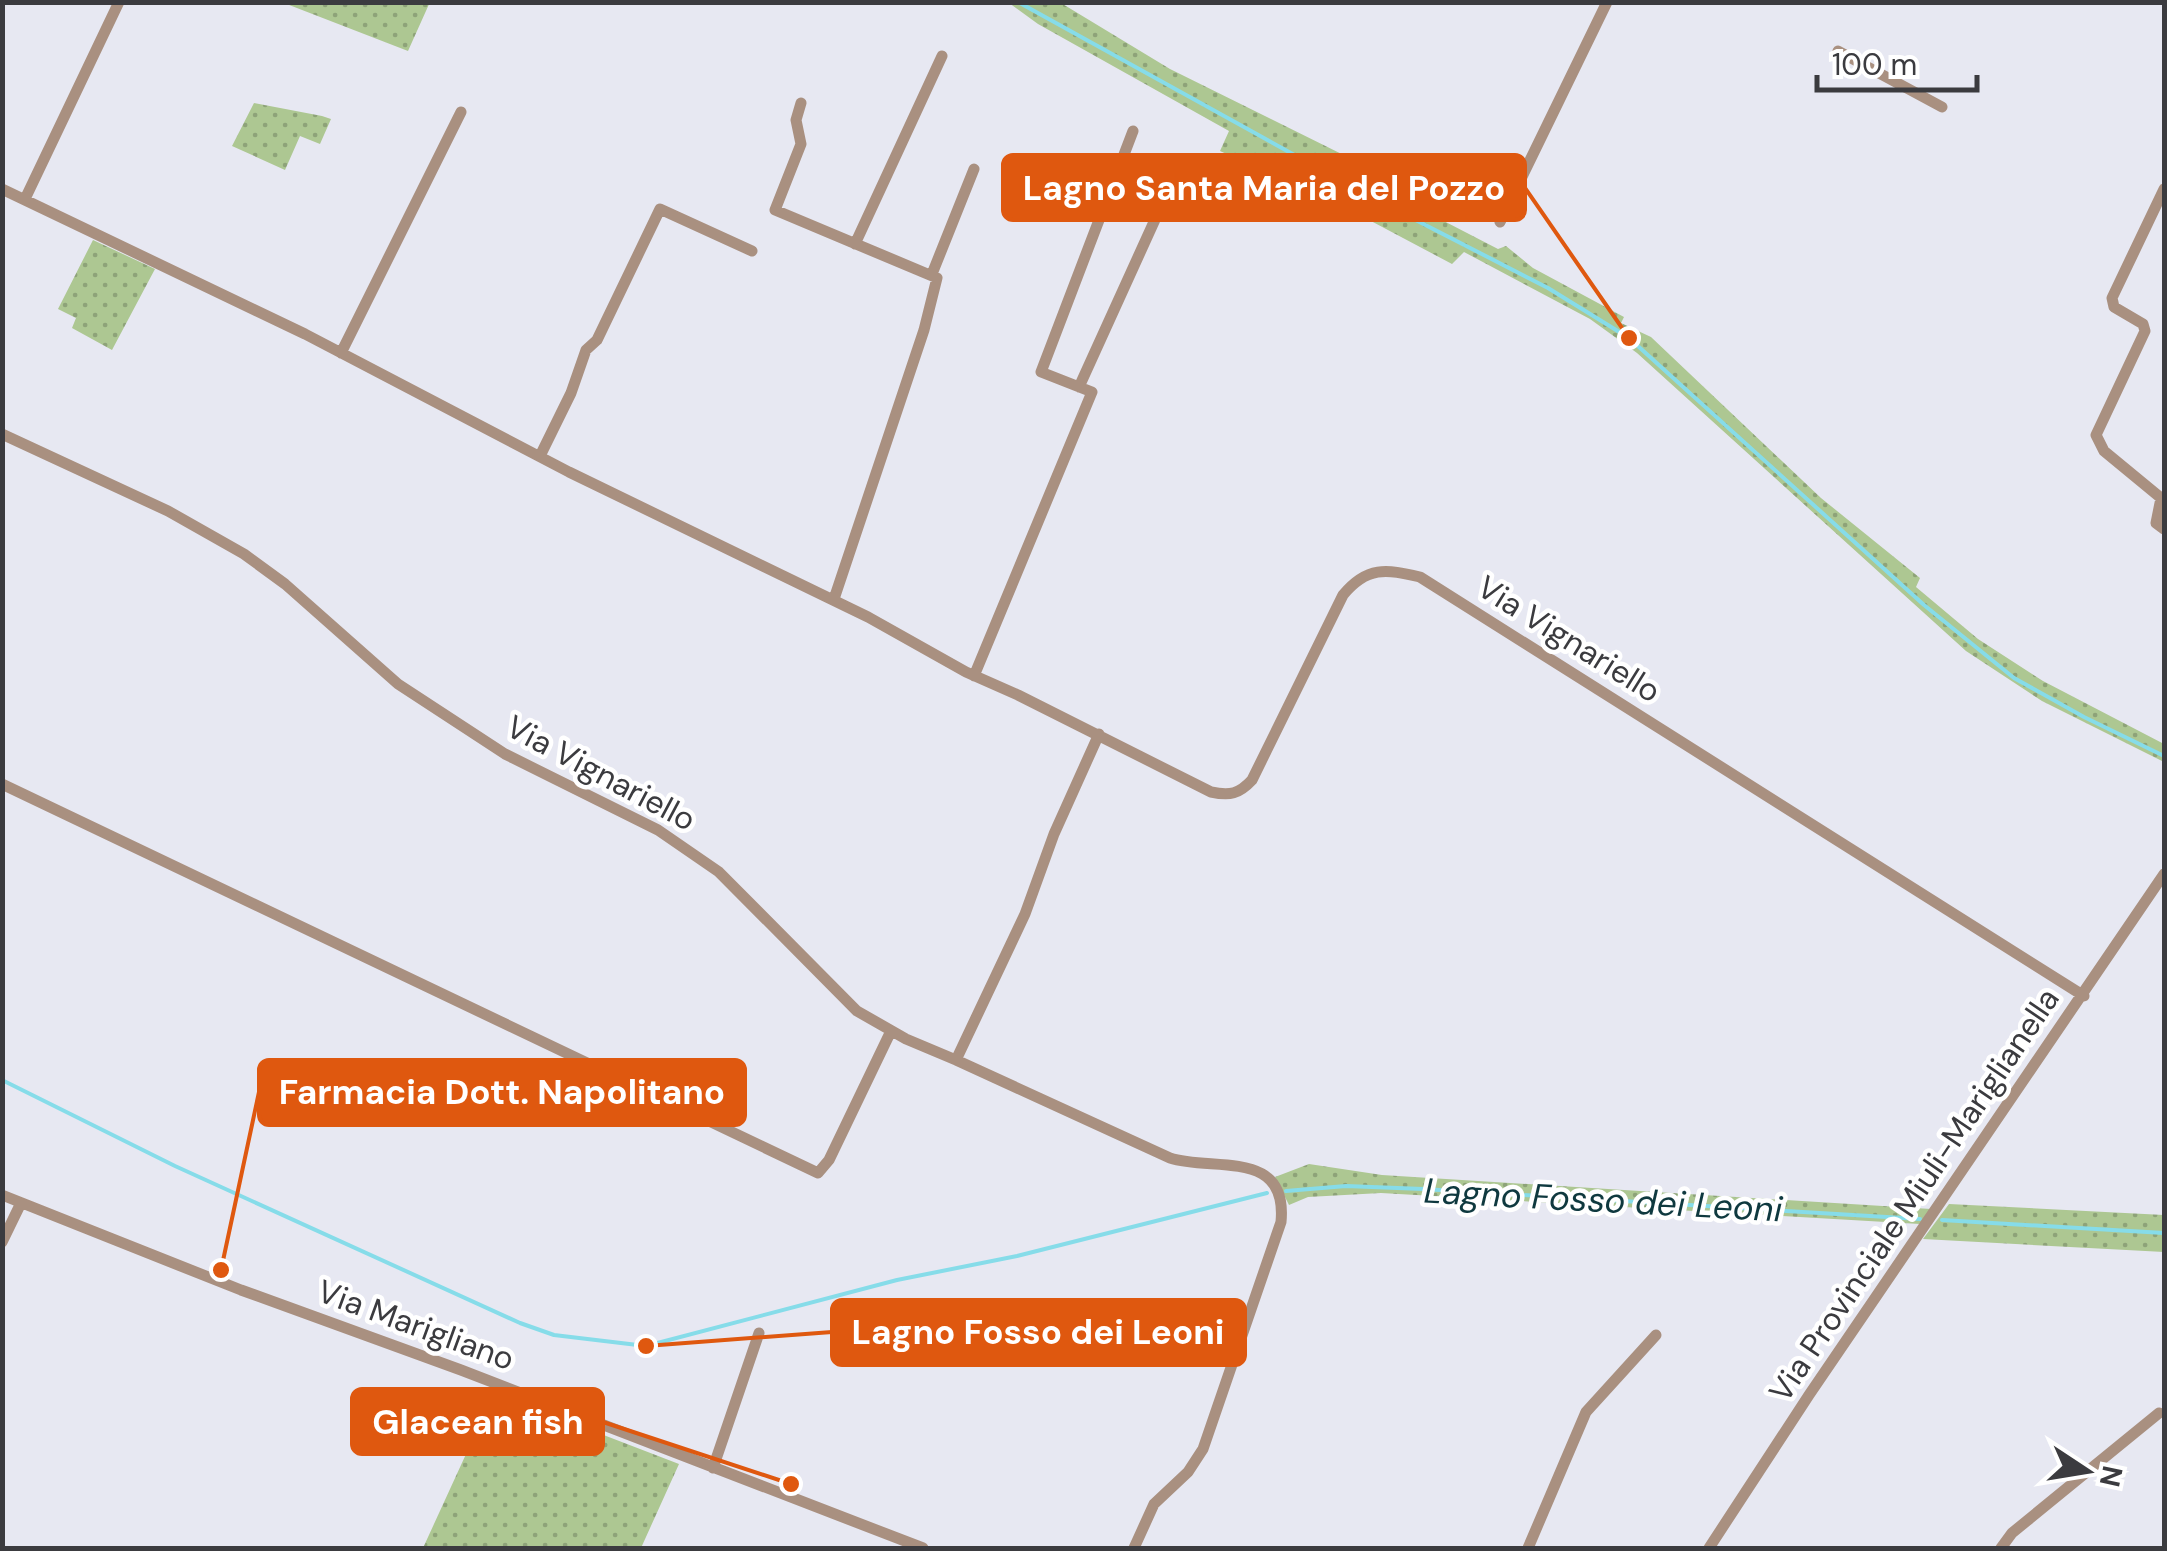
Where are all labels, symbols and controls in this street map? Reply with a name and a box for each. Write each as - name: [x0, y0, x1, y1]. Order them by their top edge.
- scale bar: [1817, 30, 1977, 92]
- text: 100 m: [1832, 45, 1917, 84]
- callout: Lagno Santa Maria del Pozzo: [1003, 155, 1525, 220]
- text: Lagno Santa Maria del Pozzo: [1023, 165, 1505, 211]
- street label: Via Vignariello: [1469, 566, 1669, 712]
- street label: Via Vignariello: [499, 705, 703, 841]
- street label: Via Provinciale Miuli-Mariglianella: [1760, 980, 2068, 1410]
- callout: Farmacia Dott. Napolitano: [259, 1060, 745, 1125]
- text: Farmacia Dott. Napolitano: [279, 1069, 725, 1115]
- water label: Lagno Fosso dei Leoni: [1423, 1168, 1784, 1232]
- street label: Via Marigliano: [312, 1270, 520, 1380]
- callout: Lagno Fosso dei Leoni: [832, 1300, 1245, 1365]
- text: Lagno Fosso dei Leoni: [852, 1309, 1224, 1355]
- callout: Glacean fish: [352, 1389, 603, 1454]
- text: Glacean fish: [372, 1399, 584, 1445]
- north arrow: [2037, 1421, 2137, 1521]
- text: N: [2091, 1462, 2131, 1490]

